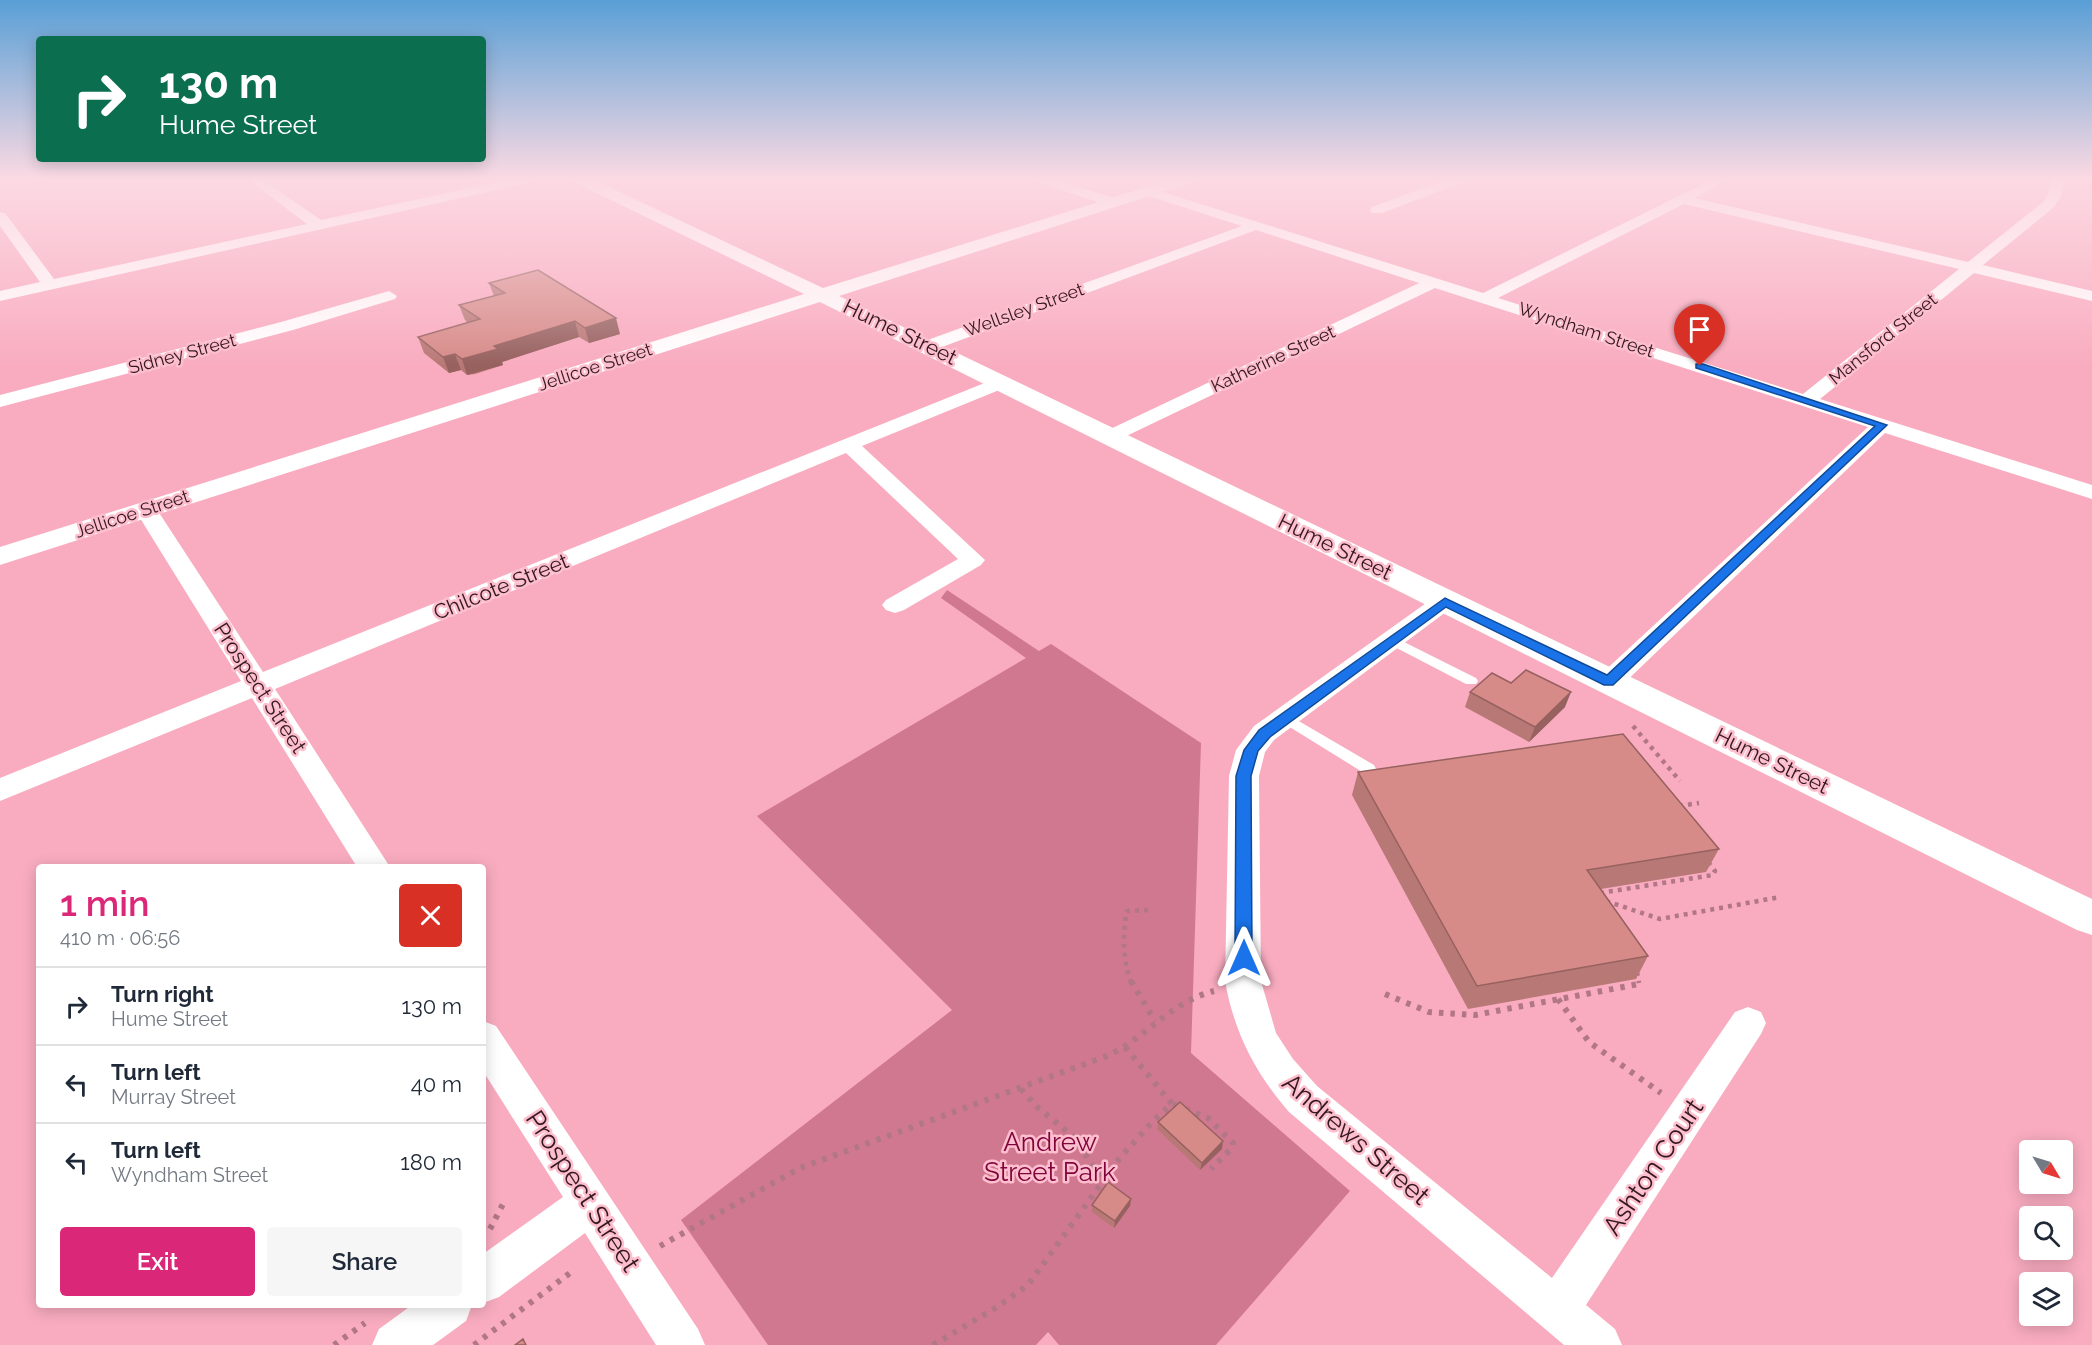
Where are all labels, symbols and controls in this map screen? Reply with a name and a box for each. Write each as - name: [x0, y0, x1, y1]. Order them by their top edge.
- text: 130 m: [159, 59, 278, 108]
- icon: right: [60, 60, 138, 138]
- text: Hume Street: [159, 109, 317, 140]
- street label: Wellsley Street: [961, 278, 1086, 341]
- street label: Mansford Street: [1824, 289, 1941, 389]
- street label: Hume Street: [839, 293, 961, 370]
- street label: Wyndham Street: [1516, 298, 1657, 361]
- pin: [1674, 304, 1725, 366]
- icon: arrive: [1683, 313, 1716, 346]
- street label: Katherine Street: [1208, 321, 1338, 396]
- street label: Sidney Street: [126, 329, 238, 378]
- street label: Jellicoe Street: [535, 338, 654, 395]
- street label: Jellicoe Street: [72, 485, 191, 542]
- street label: Hume Street: [1274, 508, 1396, 585]
- street label: Chilcote Street: [430, 548, 572, 625]
- street label: Prospect Street: [209, 618, 312, 758]
- street label: Hume Street: [1711, 722, 1833, 799]
- text: 1 min: [60, 882, 149, 924]
- button: close: [399, 884, 462, 947]
- text: 410 m · 06:56: [60, 926, 180, 950]
- position arrow: [1212, 926, 1276, 990]
- text: Turn right: [111, 981, 214, 1007]
- icon: right: [60, 990, 93, 1023]
- text: 130 m: [402, 993, 462, 1019]
- text: Hume Street: [111, 1007, 228, 1031]
- text: Turn left: [111, 1059, 201, 1085]
- street label: Andrews Street: [1277, 1067, 1436, 1211]
- icon: left: [60, 1068, 93, 1101]
- text: 40 m: [411, 1071, 462, 1097]
- text: Murray Street: [111, 1085, 236, 1109]
- street label: Ashton Court: [1597, 1093, 1710, 1241]
- street label: Prospect Street: [520, 1105, 646, 1277]
- park label: Andrew Street Park: [984, 1127, 1116, 1187]
- text: Turn left: [111, 1137, 201, 1163]
- north arrow: [2019, 1140, 2073, 1194]
- map controls: [2019, 1140, 2073, 1326]
- icon: left: [60, 1146, 93, 1179]
- text: 180 m: [400, 1149, 462, 1175]
- text: Wyndham Street: [111, 1163, 268, 1187]
- button: search: [2019, 1206, 2073, 1260]
- button: Exit: [60, 1227, 255, 1296]
- button: Share: [267, 1227, 462, 1296]
- button: layers: [2019, 1272, 2073, 1326]

